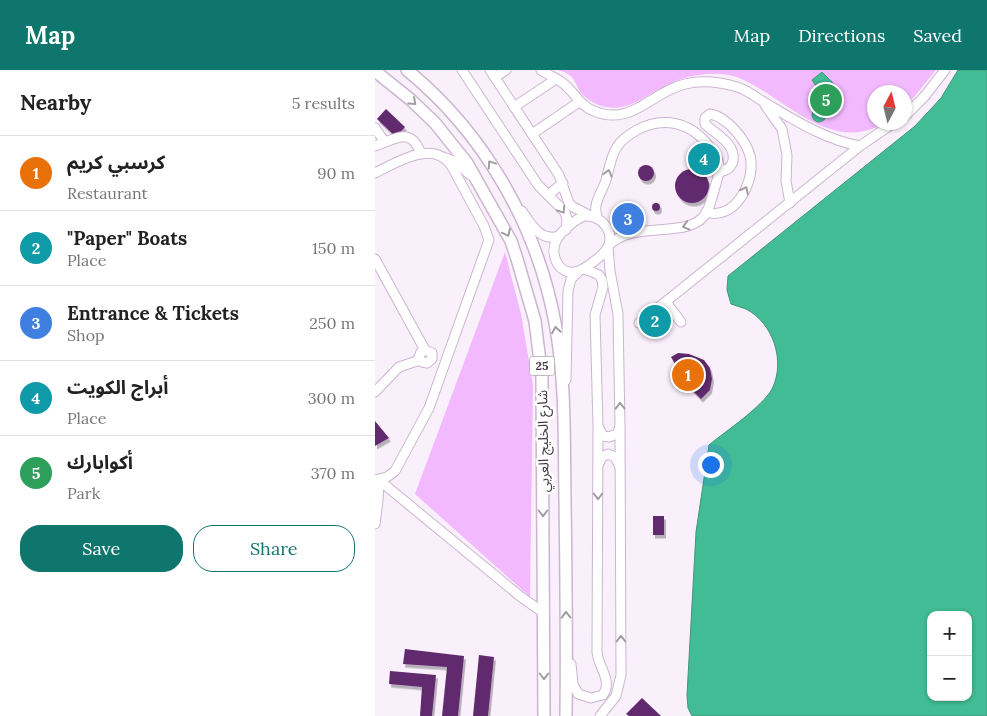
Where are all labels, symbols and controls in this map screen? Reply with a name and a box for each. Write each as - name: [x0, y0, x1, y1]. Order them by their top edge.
- text: Map: [25, 20, 75, 51]
- text: Map: [734, 24, 770, 47]
- text: Directions: [798, 24, 885, 47]
- text: Saved: [913, 24, 962, 47]
- pin: 5: [810, 81, 842, 119]
- north arrow: [867, 85, 912, 130]
- text: Nearby: [20, 89, 91, 116]
- text: 5 results: [292, 93, 355, 113]
- one-way arrow: [407, 96, 416, 105]
- pin: 4: [688, 140, 720, 178]
- text: كرسبي كريم: [67, 150, 165, 174]
- one-way arrow: [487, 160, 497, 169]
- text: 1: [33, 163, 39, 183]
- text: 90 m: [317, 163, 355, 183]
- one-way arrow: [603, 169, 613, 178]
- text: Restaurant: [67, 183, 148, 203]
- one-way arrow: [739, 186, 749, 195]
- pin: 3: [612, 200, 644, 238]
- one-way arrow: [556, 205, 565, 214]
- one-way arrow: [681, 220, 690, 231]
- text: "Paper" Boats: [67, 226, 187, 250]
- one-way arrow: [501, 228, 511, 237]
- text: 2: [32, 238, 40, 258]
- text: 150 m: [312, 238, 355, 258]
- text: Place: [67, 250, 106, 270]
- text: Entrance & Tickets: [67, 301, 239, 325]
- pin: 2: [639, 302, 671, 340]
- text: 3: [32, 313, 40, 333]
- text: 250 m: [309, 313, 355, 333]
- text: Shop: [67, 325, 105, 345]
- one-way arrow: [551, 326, 562, 334]
- road number: 25: [529, 356, 555, 376]
- pin: 1: [672, 356, 704, 394]
- text: أبراج الكويت: [67, 375, 168, 399]
- text: 4: [32, 388, 40, 408]
- text: 300 m: [308, 388, 355, 408]
- street label: شارع الخليج العربي: [533, 390, 555, 492]
- one-way arrow: [615, 402, 625, 410]
- text: Place: [67, 408, 106, 428]
- text: أكوابارك: [67, 450, 133, 474]
- your location: [698, 452, 724, 478]
- text: 5: [32, 463, 40, 483]
- text: 370 m: [311, 463, 355, 483]
- text: Park: [67, 483, 100, 503]
- one-way arrow: [593, 492, 603, 500]
- one-way arrow: [538, 510, 548, 517]
- button: Save: [20, 525, 183, 572]
- button: Share: [193, 525, 355, 572]
- one-way arrow: [561, 611, 572, 619]
- map controls: [927, 611, 972, 701]
- button: +: [927, 611, 972, 656]
- one-way arrow: [616, 635, 626, 642]
- button: −: [927, 656, 972, 701]
- one-way arrow: [539, 672, 549, 680]

